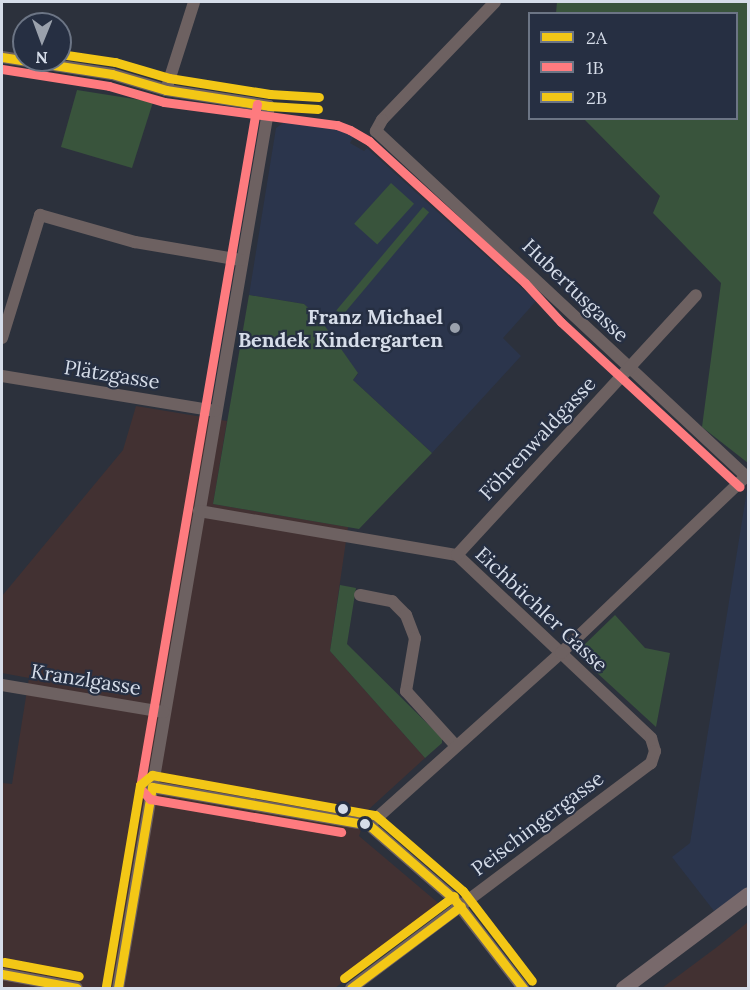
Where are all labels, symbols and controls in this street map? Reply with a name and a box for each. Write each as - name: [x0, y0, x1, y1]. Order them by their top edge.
- north arrow: [12, 12, 72, 72]
- legend: [528, 12, 738, 120]
- text: 2A: [586, 26, 607, 49]
- text: N: [35, 48, 48, 68]
- text: 1B: [586, 56, 604, 79]
- text: 2B: [586, 86, 607, 109]
- street label: Hubertusgasse: [518, 233, 634, 347]
- place label: Franz Michael Bendek Kindergarten: [238, 304, 443, 351]
- marker: Franz Michael Bendek Kindergarten: [448, 321, 462, 335]
- street label: Plätzgasse: [63, 355, 161, 393]
- street label: Föhrenwaldgasse: [474, 371, 600, 505]
- street label: Eichbüchler Gasse: [471, 542, 613, 676]
- street label: Kranzlgasse: [29, 658, 143, 700]
- street label: Peischingergasse: [466, 766, 608, 880]
- unlabelled marker: [337, 803, 349, 815]
- unlabelled marker: [359, 818, 371, 830]

